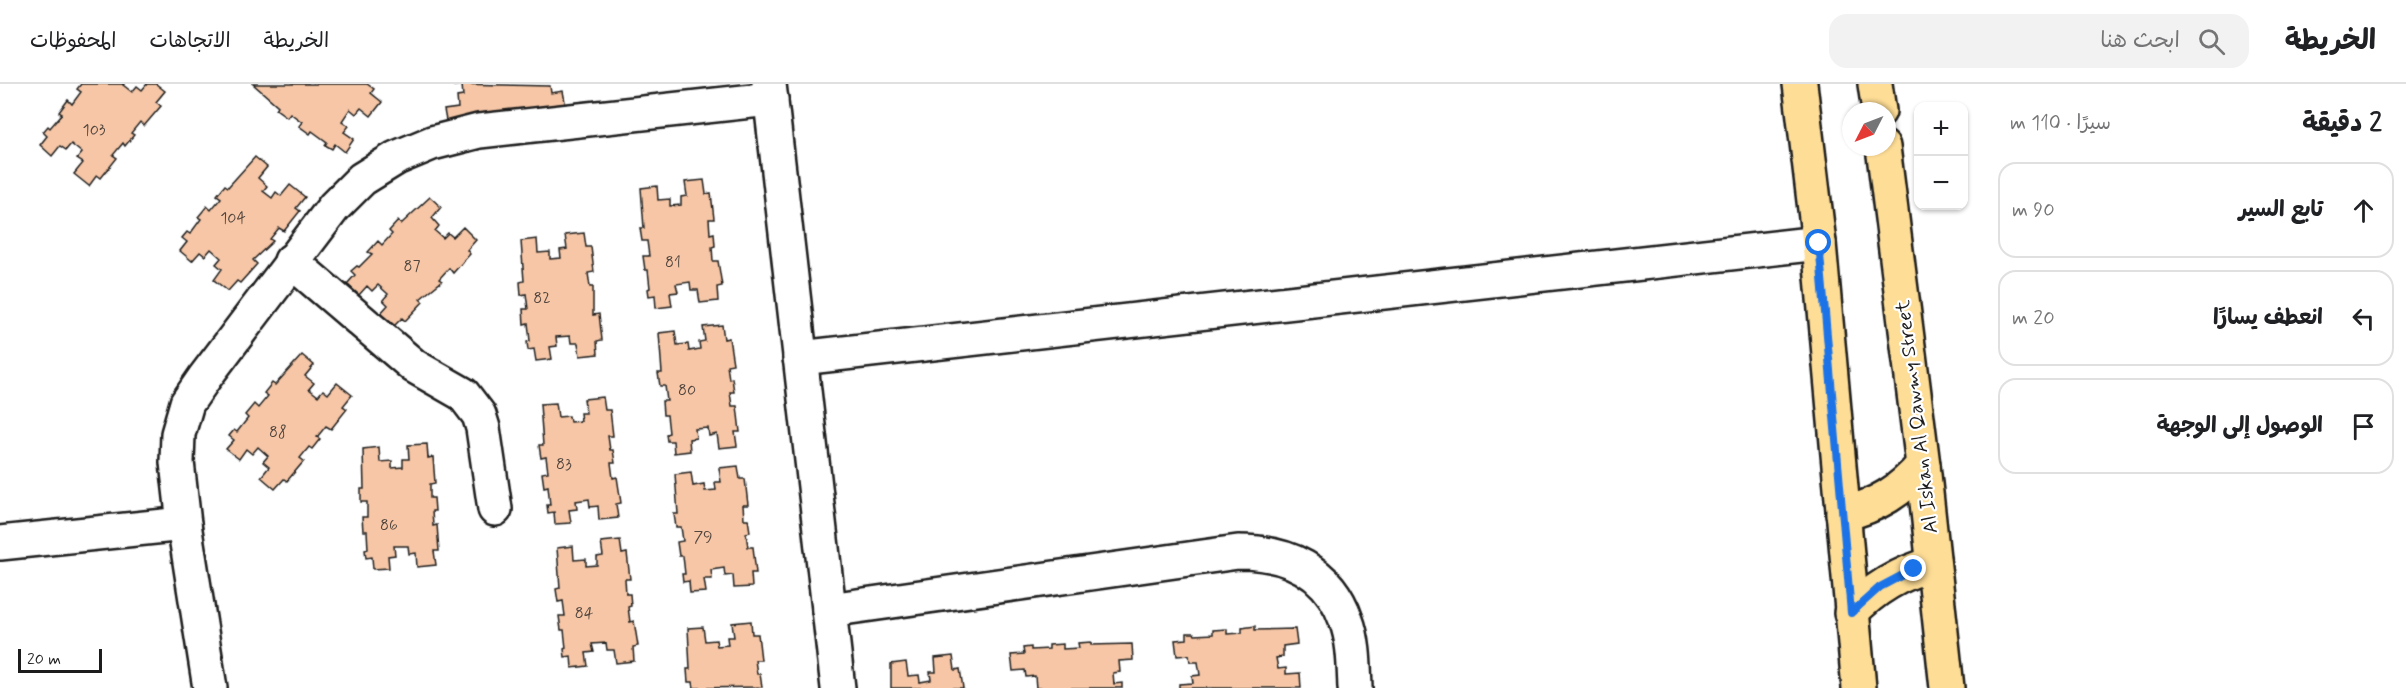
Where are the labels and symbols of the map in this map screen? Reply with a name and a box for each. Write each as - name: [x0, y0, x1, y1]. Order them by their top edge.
- north arrow: [1842, 102, 1896, 156]
- house number: 103: [83, 120, 106, 141]
- house number: 104: [220, 208, 246, 229]
- route start: [1805, 229, 1831, 255]
- house number: 81: [665, 252, 681, 273]
- house number: 87: [403, 256, 421, 277]
- house number: 82: [533, 288, 551, 309]
- street label: Al Iskan Al Qawmy Street: [1890, 298, 1945, 535]
- house number: 80: [678, 380, 696, 401]
- house number: 88: [269, 422, 287, 443]
- house number: 83: [556, 454, 572, 475]
- house number: 86: [380, 515, 398, 536]
- house number: 79: [693, 527, 713, 548]
- route end: [1900, 555, 1926, 581]
- house number: 84: [575, 603, 594, 624]
- scale bar: [18, 646, 102, 674]

